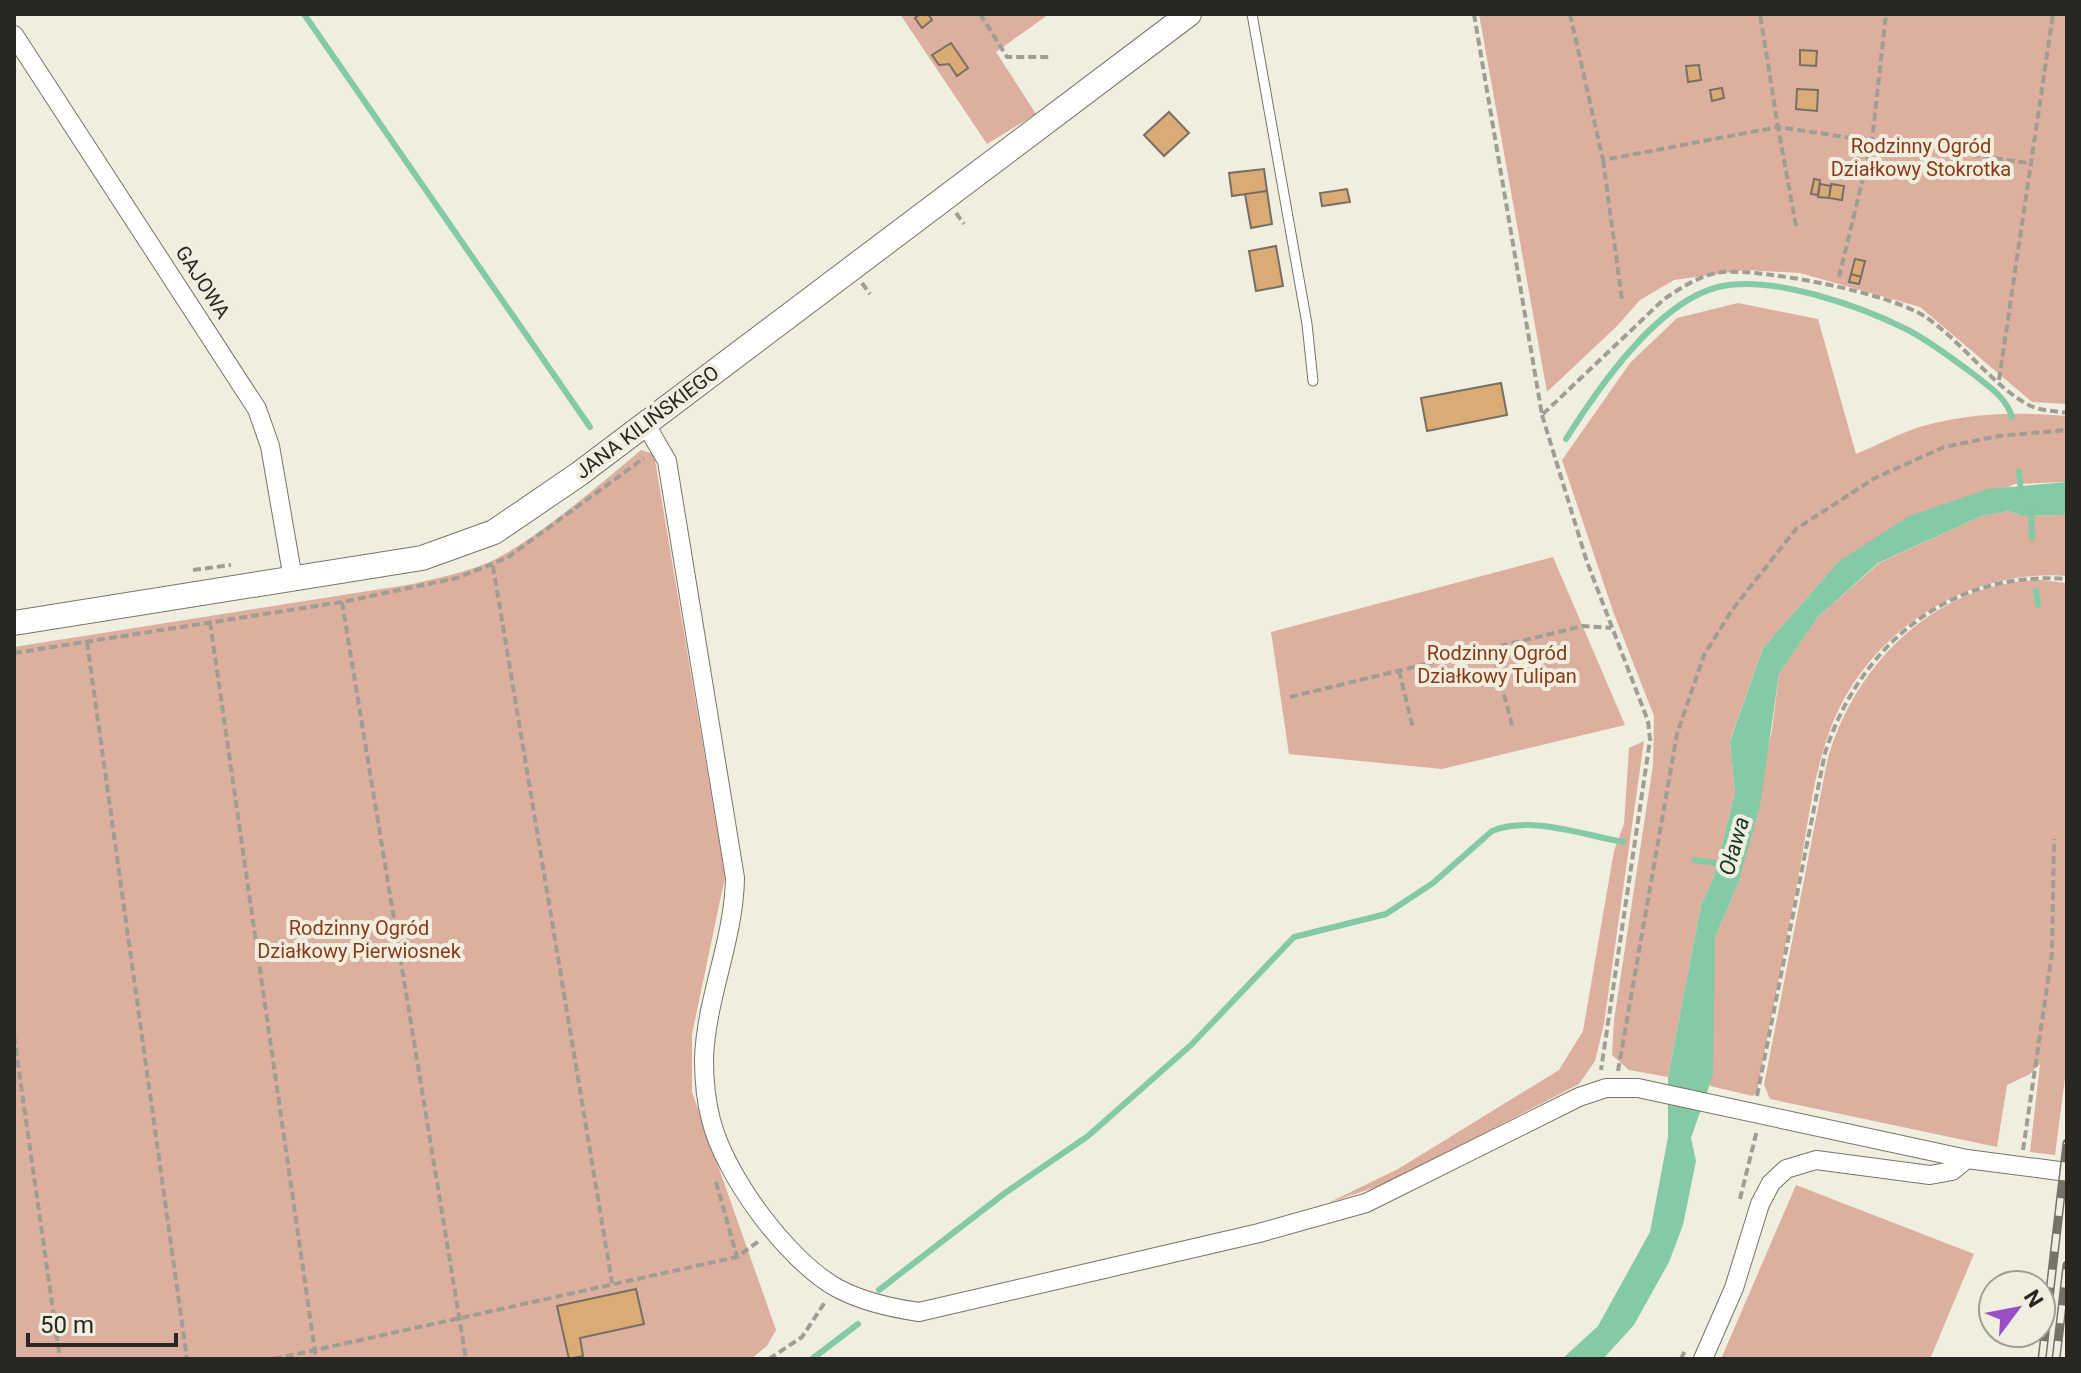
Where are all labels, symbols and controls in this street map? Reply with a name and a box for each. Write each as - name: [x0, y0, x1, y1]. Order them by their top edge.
- park label: Rodzinny Ogród Działkowy Stokrotka: [1831, 134, 2011, 181]
- street label: GAJOWA: [171, 241, 235, 323]
- street label: JANA KILIŃSKIEGO: [571, 360, 723, 484]
- park label: Rodzinny Ogród Działkowy Tulipan: [1417, 641, 1577, 688]
- water label: Oława: [1714, 814, 1754, 878]
- park label: Rodzinny Ogród Działkowy Pierwiosnek: [257, 916, 462, 963]
- north arrow: [1977, 1269, 2057, 1349]
- text: N: [2019, 1285, 2048, 1312]
- scale bar: [28, 1297, 176, 1347]
- text: 50 m: [40, 1311, 94, 1339]

